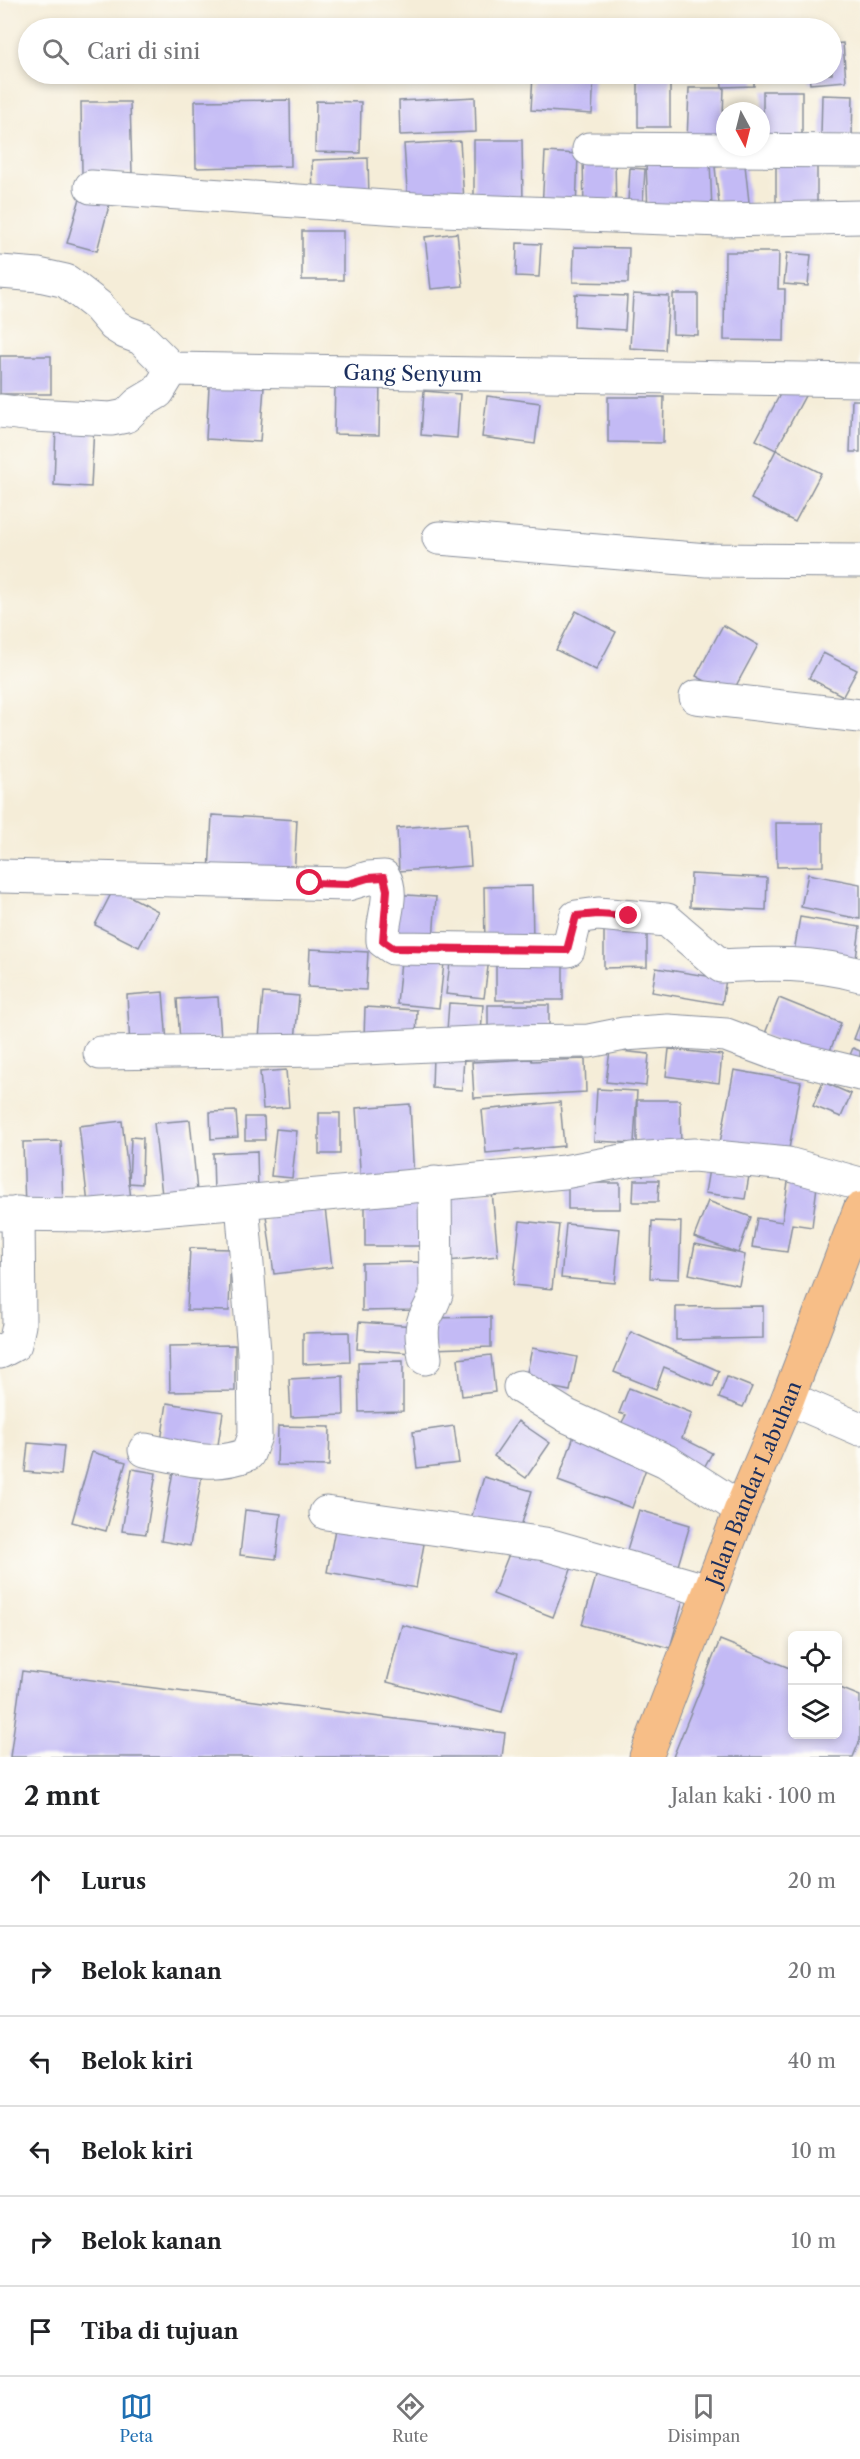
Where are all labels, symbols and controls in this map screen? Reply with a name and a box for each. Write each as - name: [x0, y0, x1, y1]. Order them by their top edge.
- search box: [18, 18, 842, 84]
- icon: search: [39, 35, 72, 68]
- text: Cari di sini: [87, 38, 200, 65]
- north arrow: [716, 102, 770, 156]
- street label: Gang Senyum: [343, 359, 483, 386]
- route start: [296, 869, 322, 895]
- route end: [615, 902, 641, 928]
- street label: Jalan Bandar Labuhan: [699, 1377, 806, 1592]
- map controls: [788, 1631, 842, 1739]
- button: locate: [788, 1631, 842, 1685]
- button: layers: [788, 1685, 842, 1739]
- text: 2 mnt: [24, 1780, 100, 1812]
- text: Jalan kaki · 100 m: [671, 1784, 836, 1808]
- icon: ahead: [24, 1865, 57, 1898]
- text: Lurus: [81, 1868, 146, 1895]
- text: 20 m: [788, 1869, 836, 1893]
- icon: right: [24, 1955, 57, 1988]
- text: Belok kanan: [81, 1958, 222, 1985]
- text: 20 m: [788, 1959, 836, 1983]
- icon: left: [24, 2045, 57, 2078]
- text: Belok kiri: [81, 2048, 193, 2075]
- text: 40 m: [788, 2049, 836, 2073]
- icon: left: [24, 2135, 57, 2168]
- text: Belok kiri: [81, 2138, 193, 2165]
- text: 10 m: [791, 2139, 836, 2163]
- icon: right: [24, 2225, 57, 2258]
- text: Belok kanan: [81, 2228, 222, 2255]
- text: 10 m: [791, 2229, 836, 2253]
- icon: arrive: [24, 2315, 57, 2348]
- text: Tiba di tujuan: [81, 2318, 239, 2345]
- tab: Peta: [120, 2390, 153, 2446]
- tab: Rute: [392, 2390, 428, 2446]
- tab: Disimpan: [667, 2390, 740, 2446]

